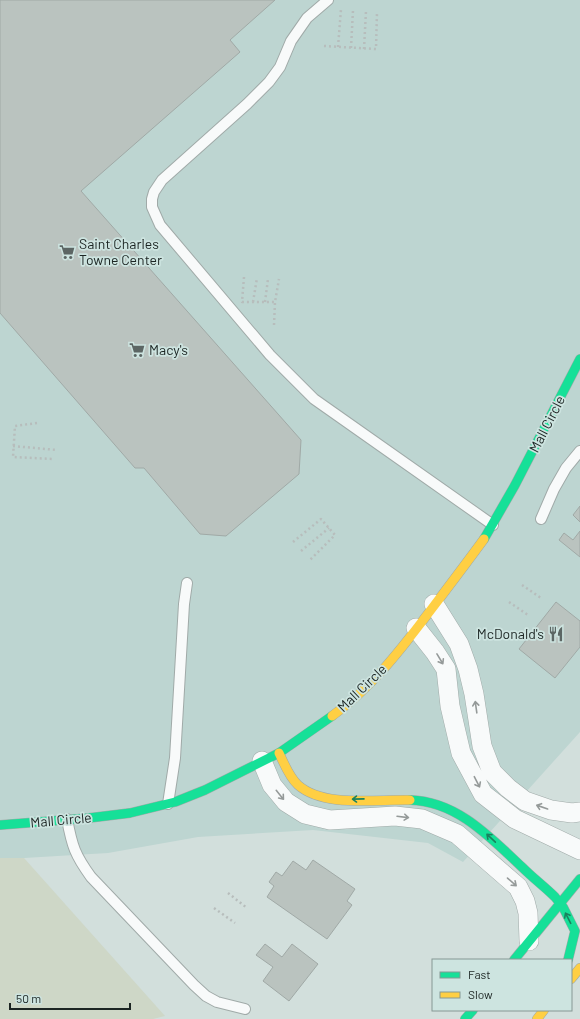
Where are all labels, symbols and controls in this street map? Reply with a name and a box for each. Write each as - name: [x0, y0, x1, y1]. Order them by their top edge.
- place label: Saint Charles Towne Center: [79, 235, 162, 268]
- supermarket icon: Saint Charles Towne Center: [58, 243, 76, 261]
- supermarket icon: Macy's: [128, 341, 146, 359]
- place label: Macy's: [149, 341, 188, 358]
- street label: Mall Circle: [525, 393, 568, 455]
- place label: McDonald's: [477, 625, 544, 642]
- restaurant icon: McDonald's: [547, 625, 565, 643]
- one-way arrow: [436, 653, 444, 665]
- street label: Mall Circle: [334, 660, 390, 715]
- one-way arrow: [472, 701, 480, 714]
- one-way arrow: [473, 776, 481, 788]
- one-way arrow: [276, 790, 285, 801]
- one-way arrow: [352, 795, 365, 803]
- one-way arrow: [535, 803, 548, 810]
- street label: Mall Circle: [30, 808, 92, 831]
- one-way arrow: [396, 813, 409, 821]
- one-way arrow: [486, 834, 496, 843]
- one-way arrow: [507, 877, 518, 886]
- one-way arrow: [564, 912, 571, 924]
- legend: [432, 959, 572, 1011]
- text: Fast: [468, 967, 491, 981]
- scale bar: [10, 985, 130, 1011]
- text: Slow: [468, 987, 493, 1001]
- text: 50 m: [16, 991, 41, 1005]

